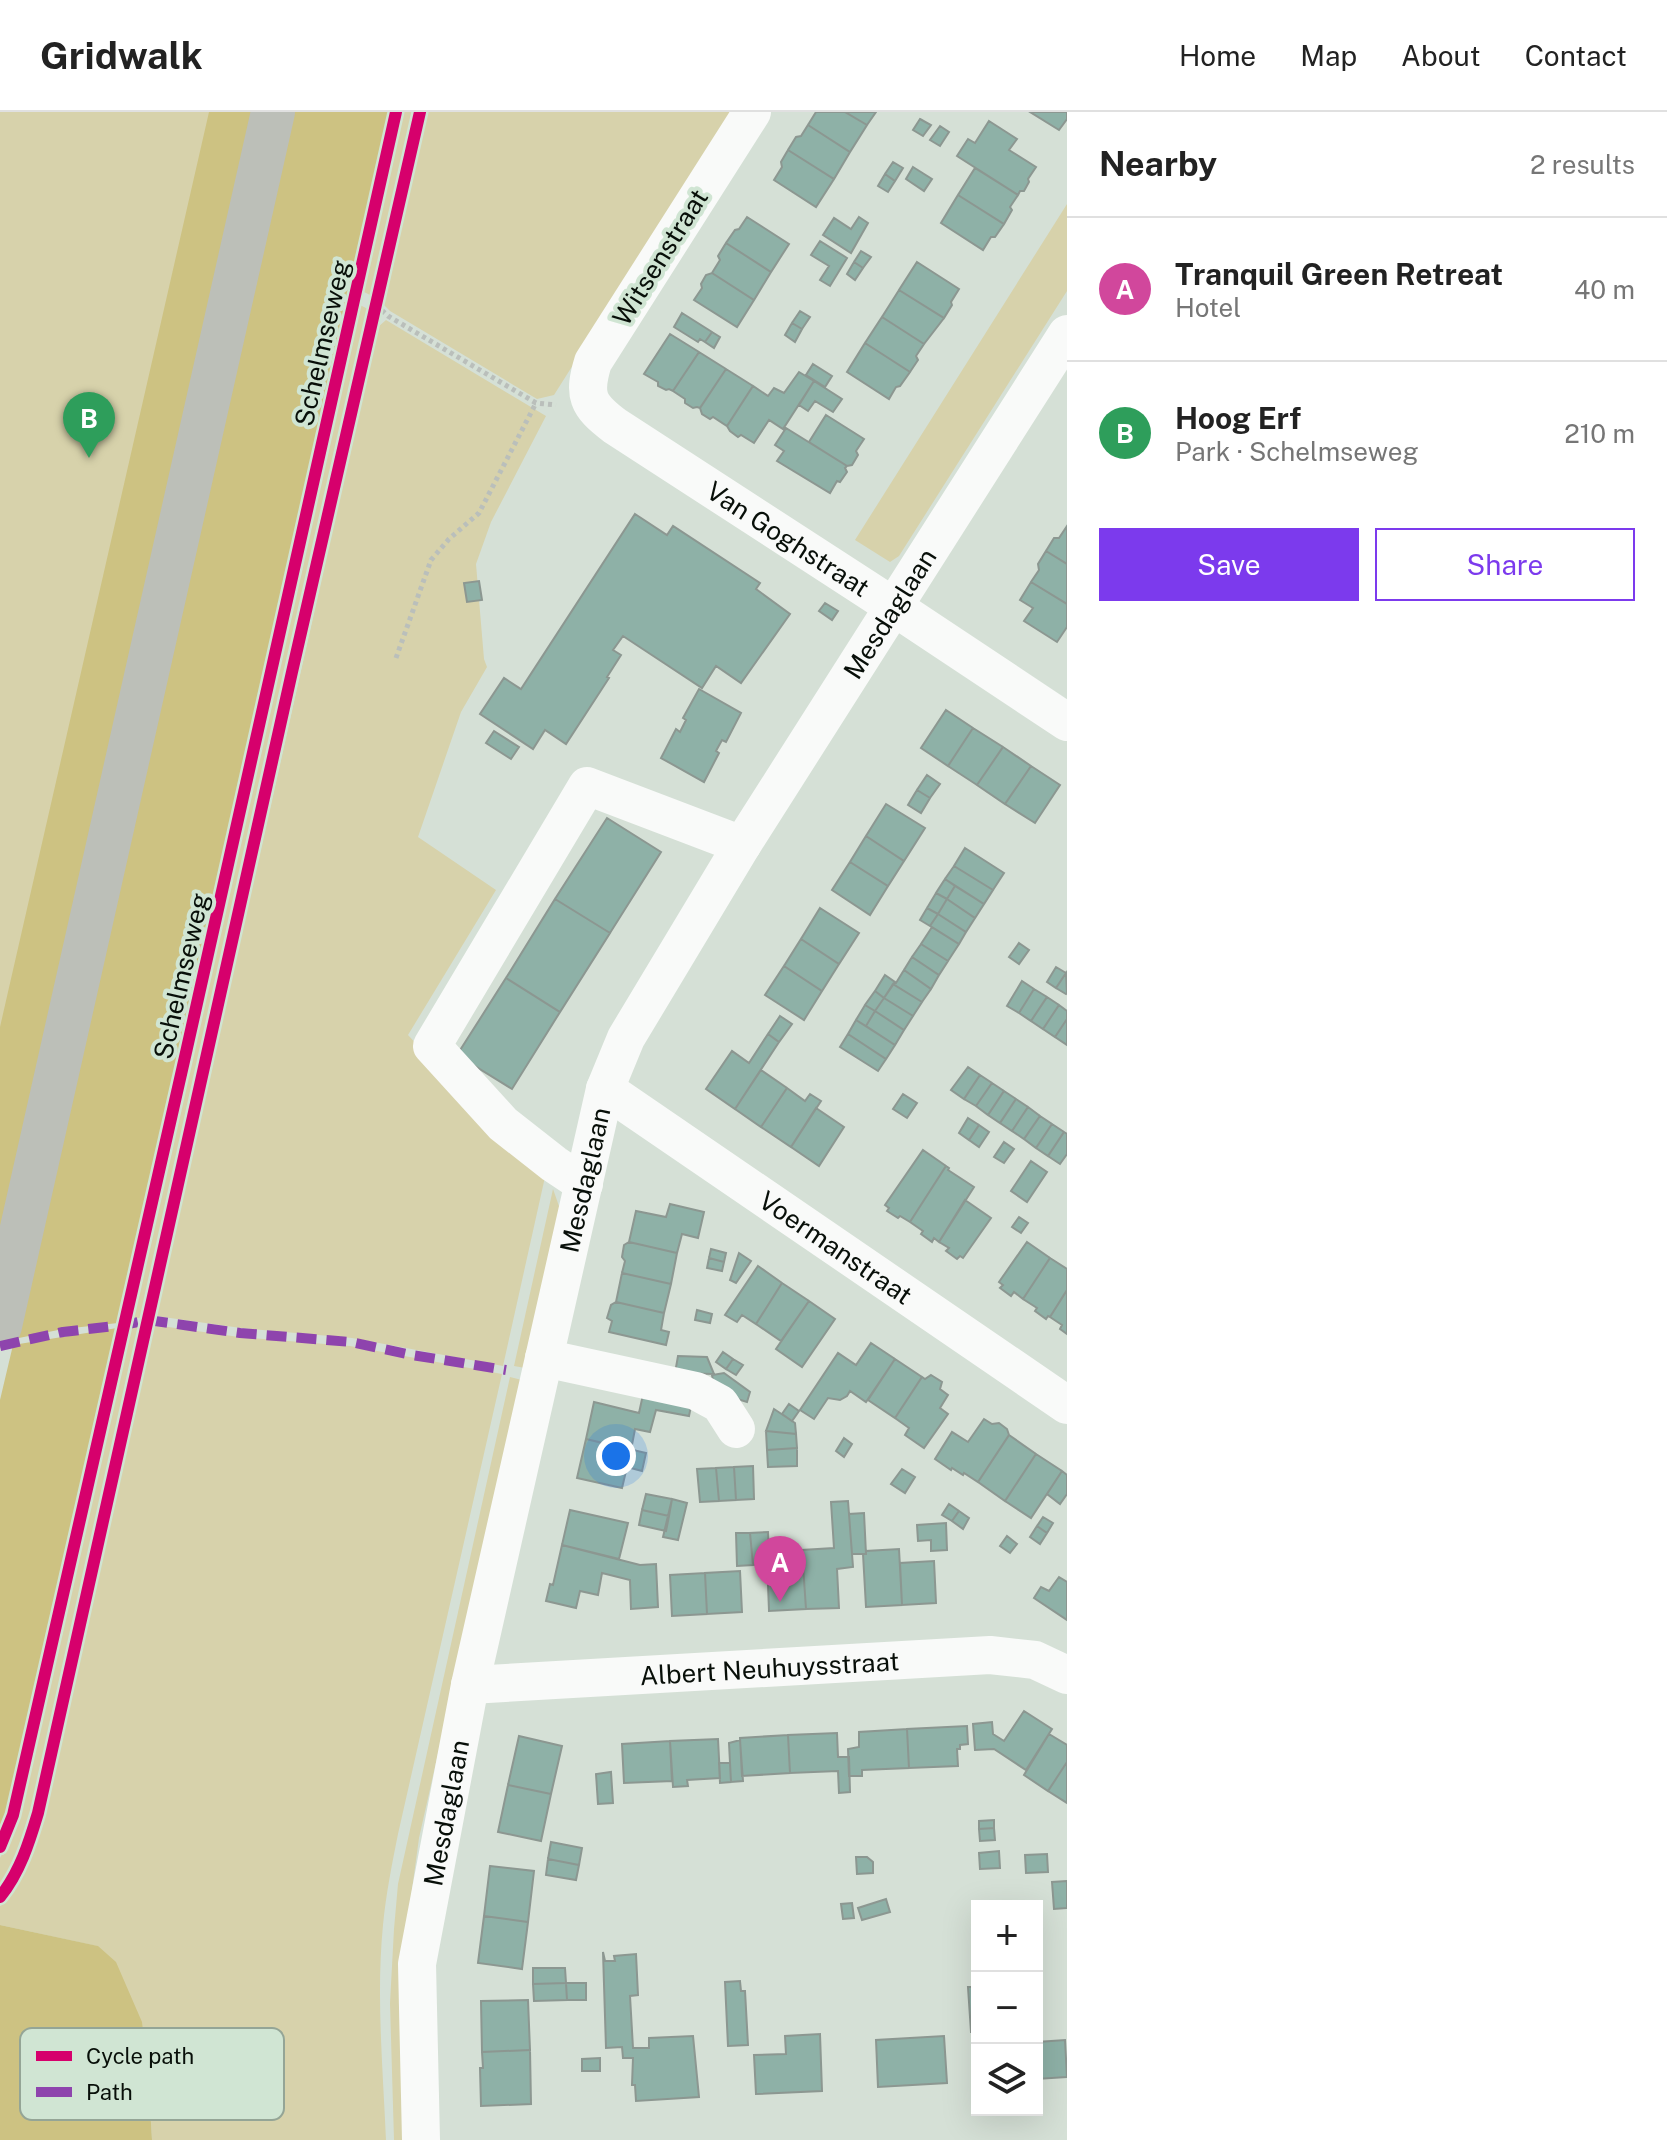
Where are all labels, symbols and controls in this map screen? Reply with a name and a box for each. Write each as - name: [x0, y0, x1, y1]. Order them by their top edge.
- text: Gridwalk: [40, 33, 203, 78]
- text: Home: [1179, 39, 1256, 72]
- text: Map: [1300, 39, 1357, 72]
- text: About: [1401, 39, 1481, 72]
- text: Contact: [1525, 39, 1627, 72]
- text: Nearby: [1099, 144, 1217, 184]
- text: 2 results: [1530, 149, 1635, 180]
- street label: Witsenstraat: [606, 183, 714, 331]
- text: Tranquil Green Retreat: [1175, 256, 1503, 292]
- street label: Schelmseweg: [288, 257, 356, 429]
- text: A: [1116, 274, 1134, 305]
- text: 40 m: [1574, 274, 1635, 305]
- text: Hotel: [1175, 292, 1241, 323]
- pin: B: [63, 392, 115, 458]
- text: Hoog Erf: [1175, 400, 1301, 436]
- text: B: [1116, 418, 1134, 449]
- text: 210 m: [1564, 418, 1635, 449]
- text: Park · Schelmseweg: [1175, 436, 1419, 467]
- street label: Van Goghstraat: [701, 474, 876, 603]
- button: Save: [1099, 528, 1359, 601]
- button: Share: [1375, 528, 1635, 601]
- street label: Mesdaglaan: [836, 542, 942, 684]
- street label: Schelmseweg: [147, 890, 215, 1062]
- street label: Mesdaglaan: [553, 1104, 616, 1256]
- street label: Voermanstraat: [754, 1184, 919, 1310]
- your location: [596, 1436, 636, 1476]
- pin: A: [754, 1536, 806, 1602]
- street label: Albert Neuhuysstraat: [639, 1645, 900, 1691]
- street label: Mesdaglaan: [417, 1737, 475, 1888]
- map controls: [971, 1900, 1043, 2116]
- button: +: [971, 1900, 1043, 1972]
- button: −: [971, 1972, 1043, 2044]
- legend: [20, 2028, 284, 2120]
- text: Cycle path: [86, 2043, 194, 2069]
- button: layers: [971, 2044, 1043, 2116]
- text: Path: [86, 2079, 133, 2105]

